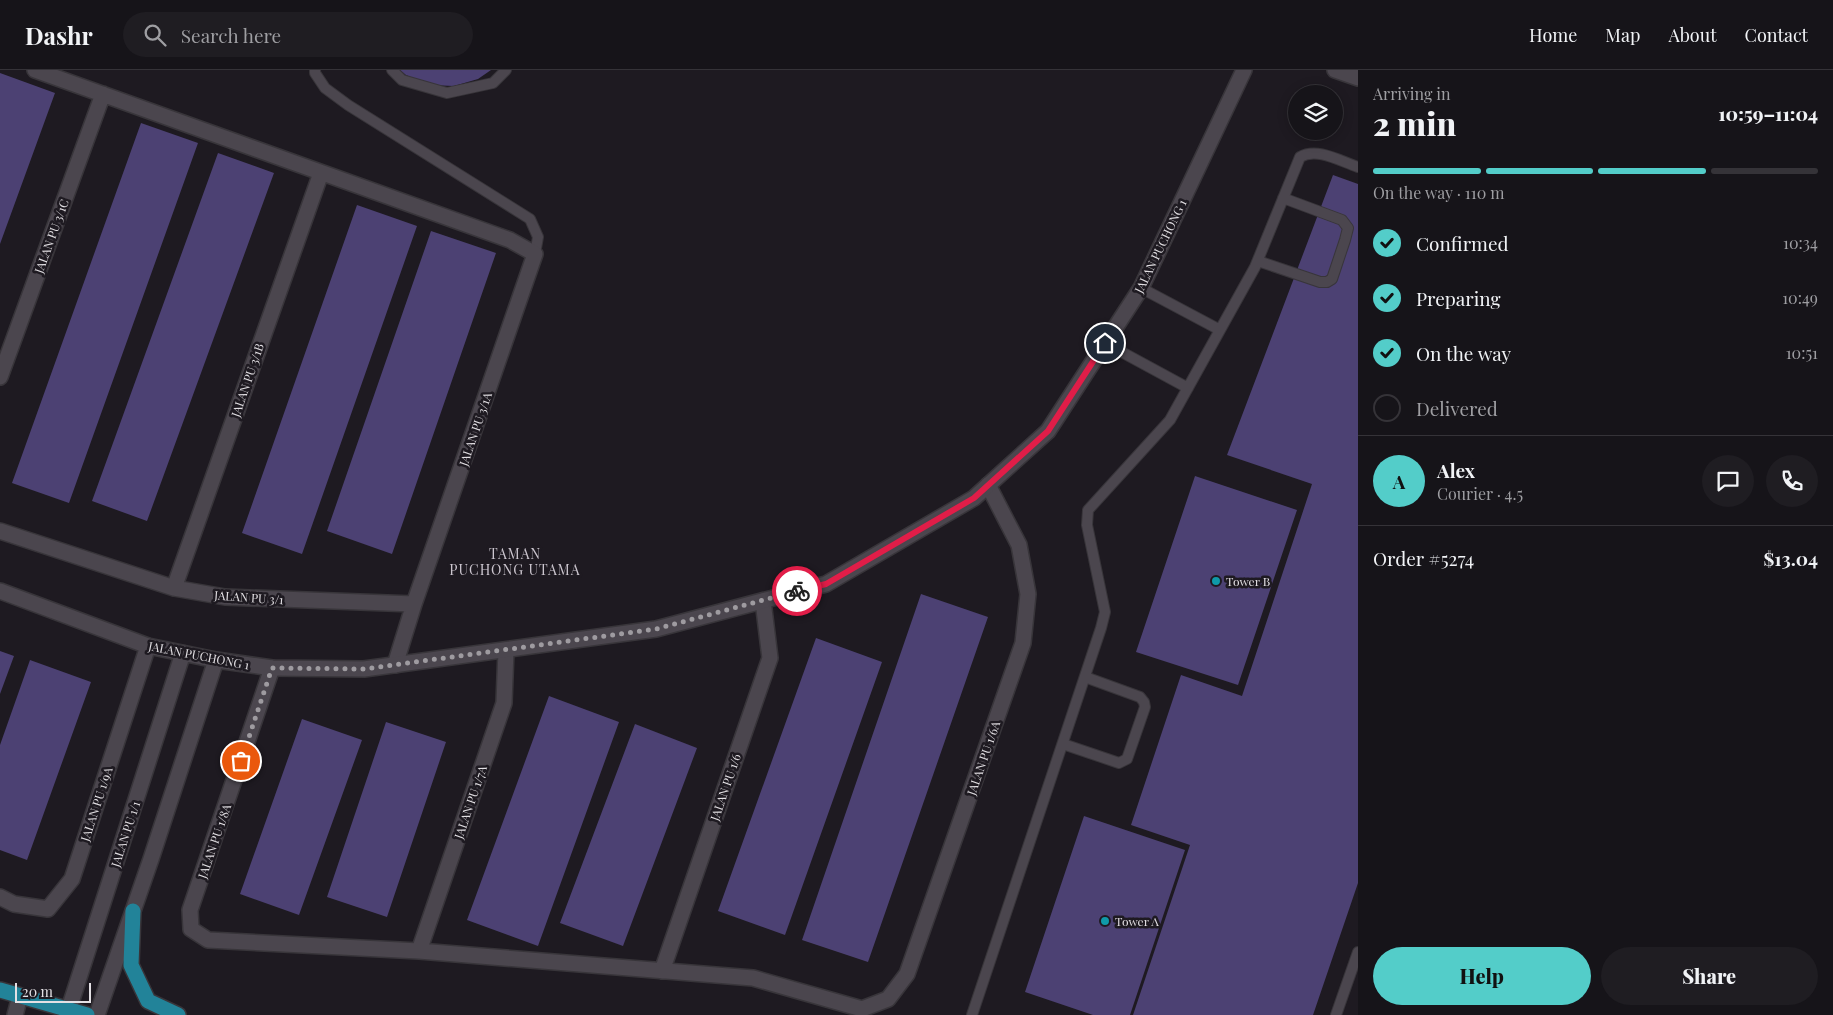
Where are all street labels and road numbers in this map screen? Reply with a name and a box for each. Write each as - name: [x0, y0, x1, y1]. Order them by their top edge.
- street label: JALAN PUCHONG 1: [1130, 196, 1190, 296]
- street label: JALAN PU 3/1C: [30, 197, 72, 276]
- street label: JALAN PU 3/1B: [227, 341, 267, 420]
- street label: JALAN PU 3/1A: [455, 390, 495, 469]
- street label: JALAN PU 3/1: [213, 587, 285, 607]
- street label: JALAN PUCHONG 1: [146, 637, 251, 673]
- street label: JALAN PU 1/6A: [962, 718, 1003, 798]
- street label: JALAN PU 1/6: [706, 751, 744, 824]
- street label: JALAN PU 1/7A: [450, 763, 490, 842]
- street label: JALAN PU 1/9A: [76, 764, 116, 844]
- street label: JALAN PU 1/1: [106, 798, 143, 870]
- street label: JALAN PU 1/8A: [193, 801, 234, 881]

